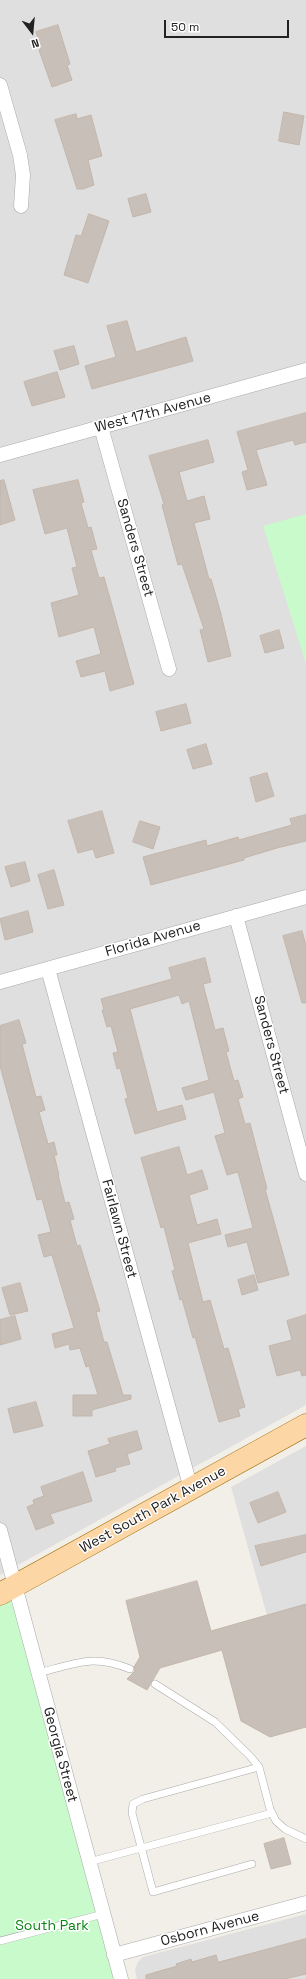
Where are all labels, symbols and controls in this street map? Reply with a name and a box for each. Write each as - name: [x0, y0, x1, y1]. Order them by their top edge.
- north arrow: [12, 12, 52, 52]
- scale bar: [166, 12, 291, 38]
- text: 50 m: [171, 19, 199, 35]
- text: N: [30, 36, 41, 51]
- street label: West 17th Avenue: [93, 389, 213, 437]
- street label: Sanders Street: [113, 497, 157, 599]
- street label: Florida Avenue: [103, 917, 203, 961]
- street label: Sanders Street: [250, 994, 292, 1096]
- street label: Fairlawn Street: [98, 1178, 140, 1280]
- street label: West South Park Avenue: [77, 1463, 229, 1557]
- street label: Georgia Street: [39, 1705, 81, 1805]
- street label: Osborn Avenue: [159, 1908, 261, 1950]
- park label: South Park: [15, 1918, 89, 1934]

